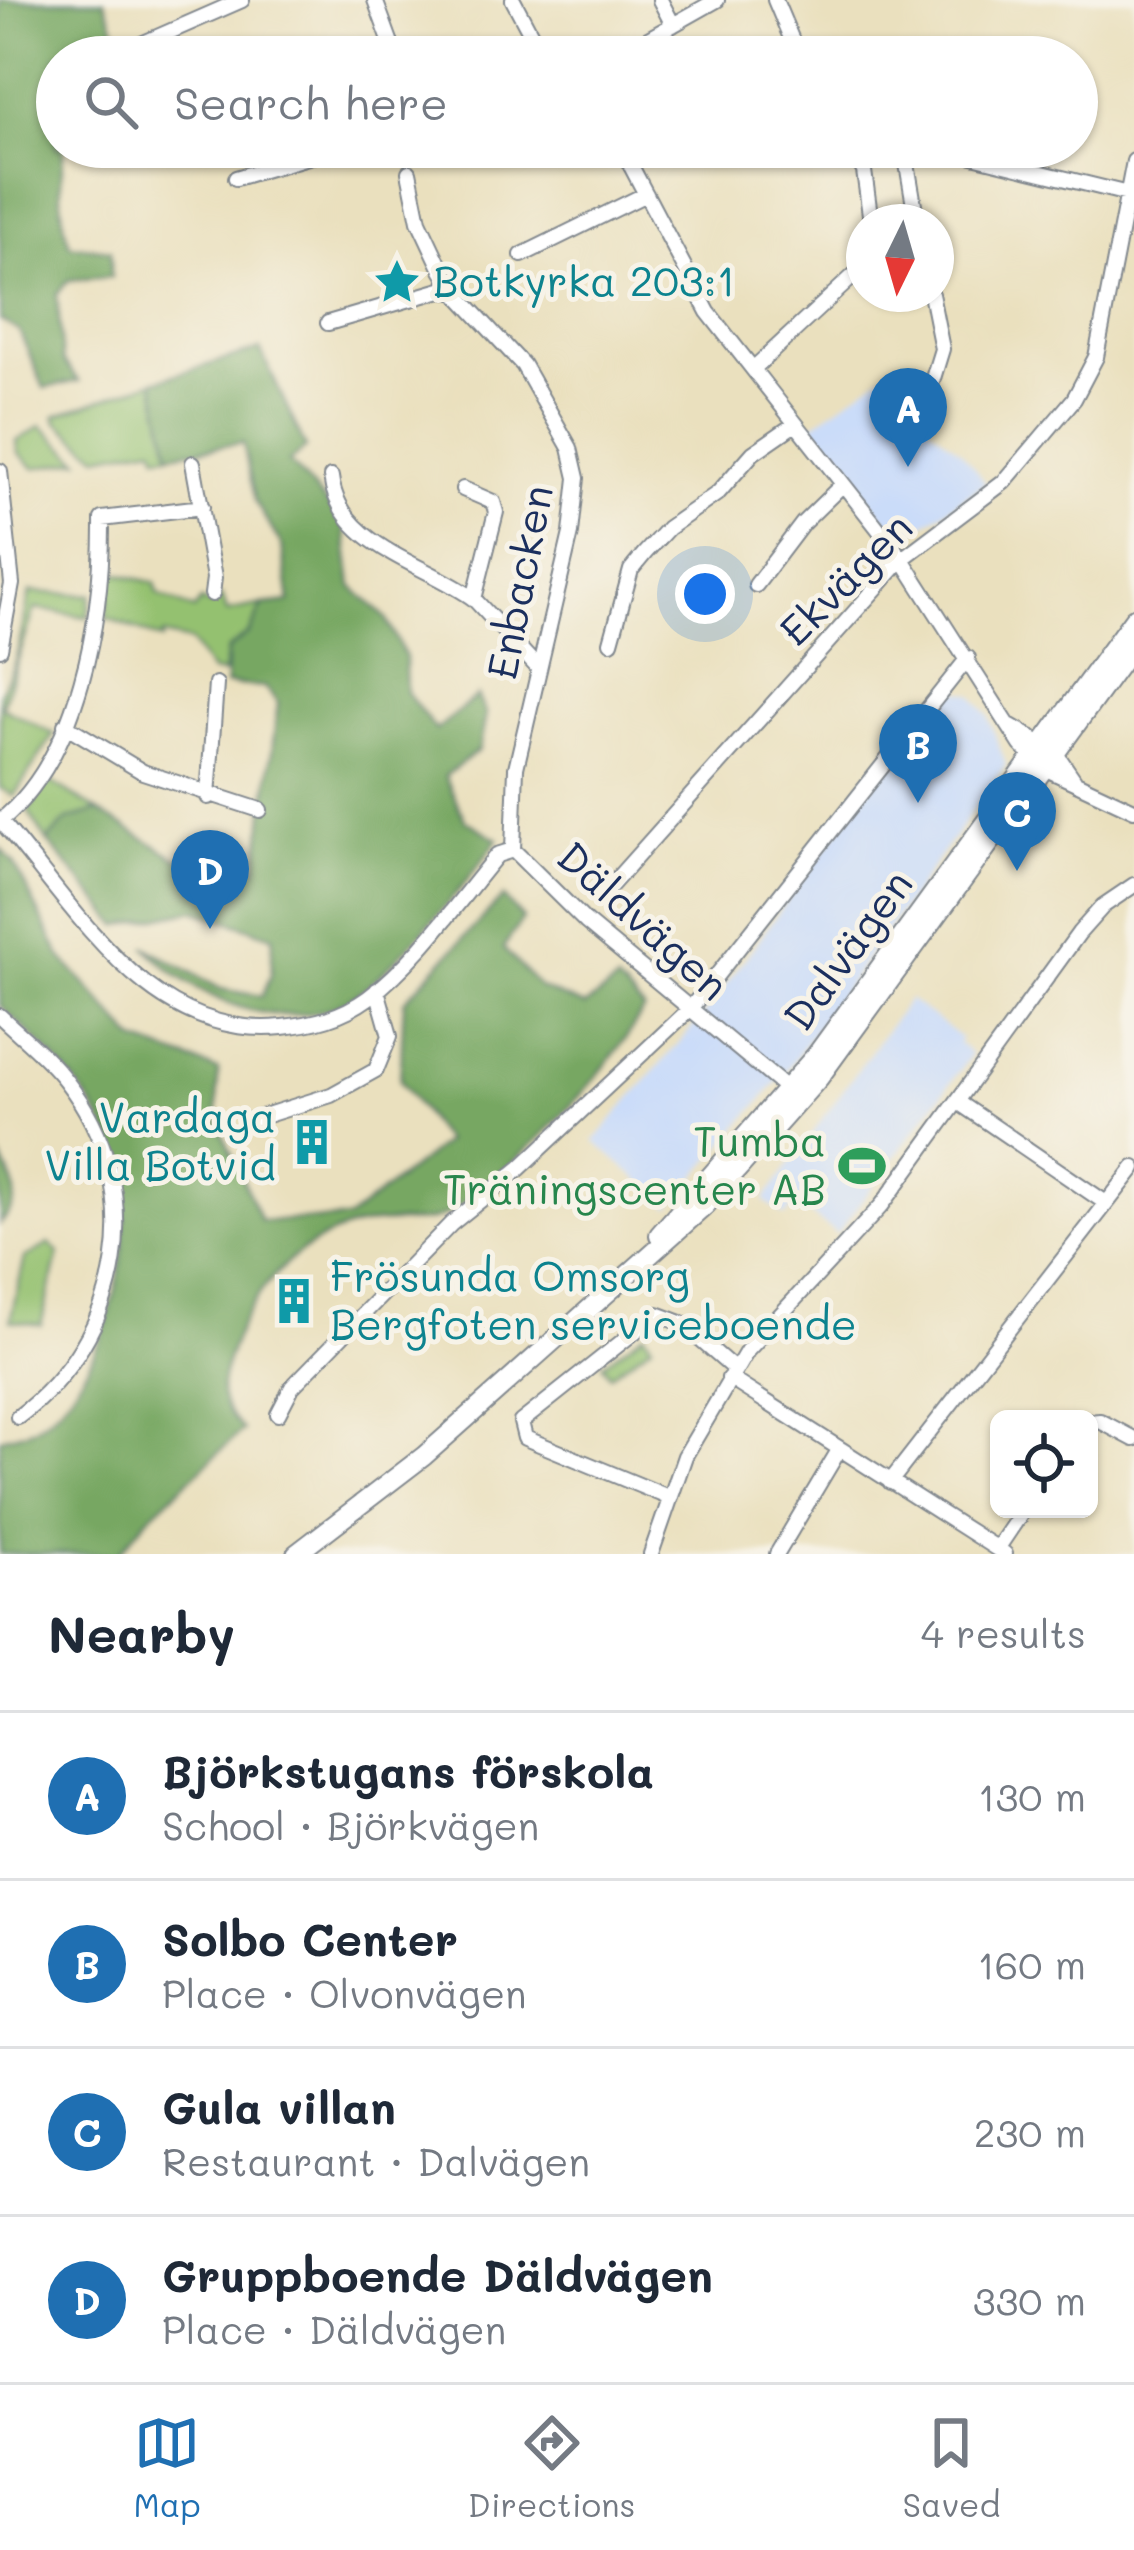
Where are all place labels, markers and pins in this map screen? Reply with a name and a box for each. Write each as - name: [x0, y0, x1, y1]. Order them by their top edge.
- place label: Botkyrka 203:1: [433, 253, 735, 308]
- place icon: Botkyrka 203:1: [372, 257, 422, 307]
- pin: A: [869, 368, 947, 467]
- pin: B: [879, 704, 957, 803]
- pin: C: [978, 772, 1056, 871]
- pin: D: [171, 830, 249, 929]
- place label: Vardaga Villa Botvid: [44, 1089, 276, 1192]
- place label: Tumba Träningscenter AB: [443, 1113, 826, 1216]
- building icon: Vardaga Villa Botvid: [287, 1117, 337, 1167]
- sports icon: Tumba Träningscenter AB: [837, 1141, 887, 1191]
- place label: Frösunda Omsorg Bergfoten serviceboende: [330, 1248, 857, 1351]
- building icon: Frösunda Omsorg Bergfoten serviceboende: [269, 1276, 319, 1326]

